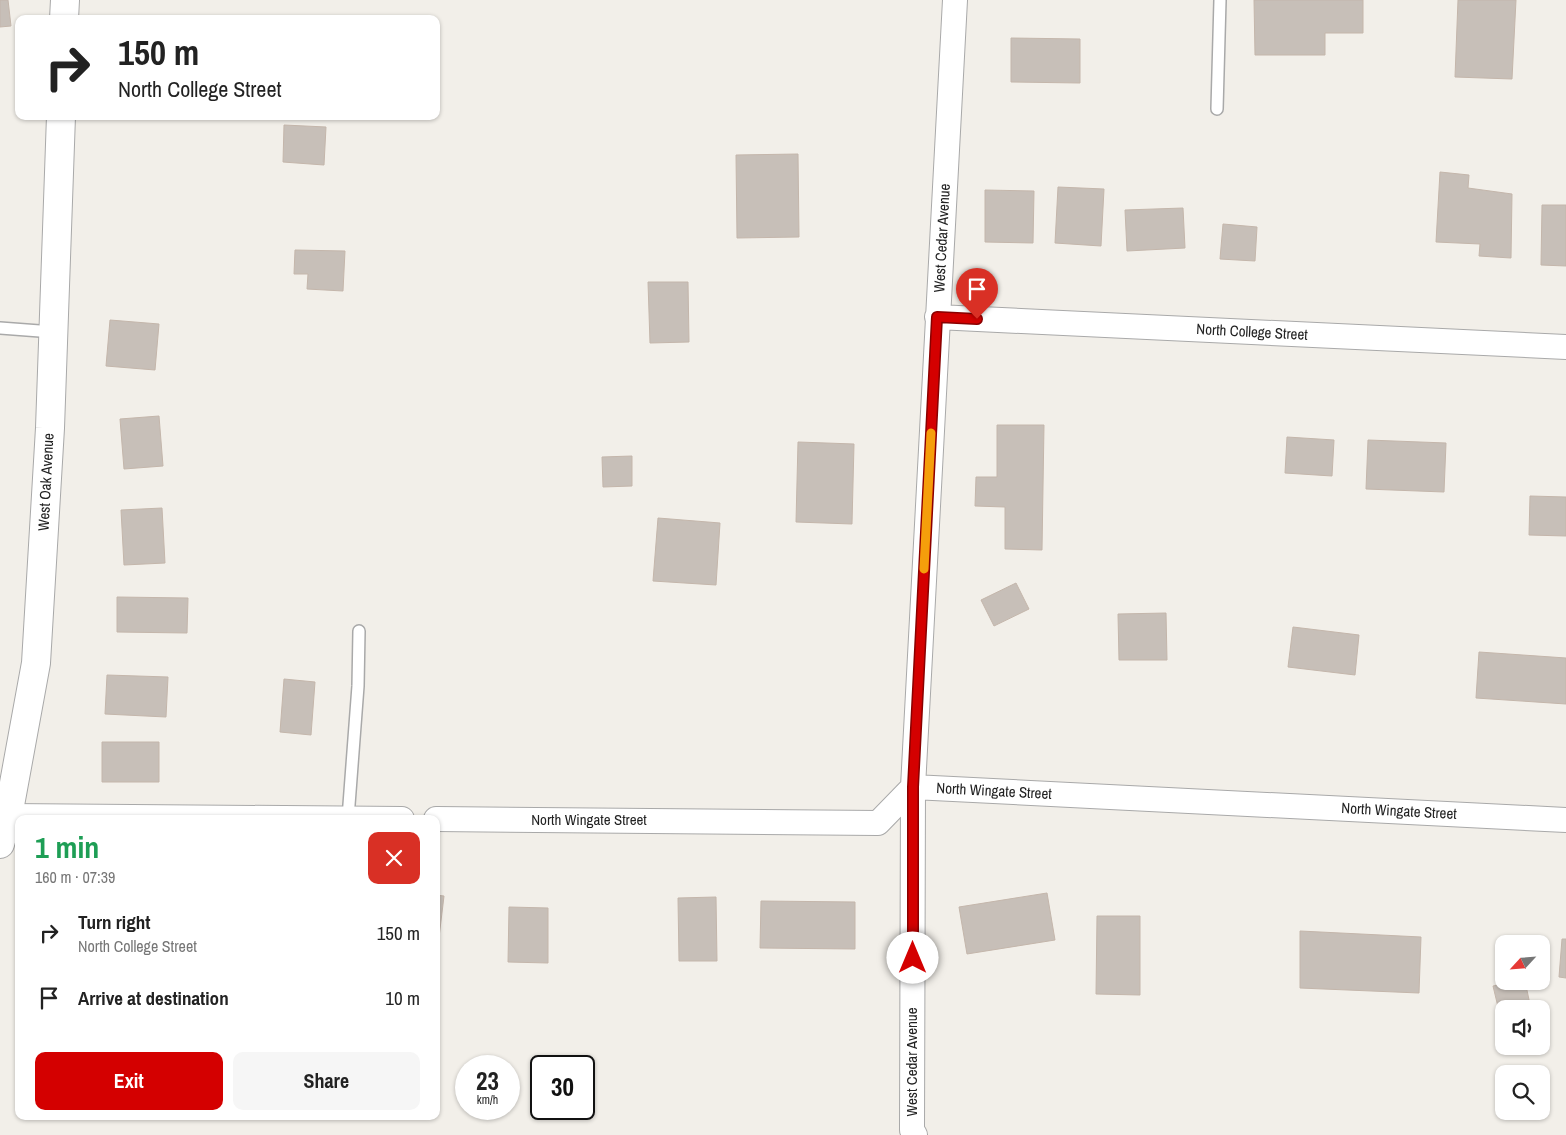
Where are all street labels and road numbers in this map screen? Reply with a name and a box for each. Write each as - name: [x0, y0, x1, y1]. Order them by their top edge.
- street label: West Cedar Avenue: [928, 183, 955, 293]
- street label: North College Street: [1196, 318, 1309, 345]
- street label: West Oak Avenue: [32, 432, 59, 531]
- street label: North Wingate Street: [936, 777, 1053, 804]
- street label: North Wingate Street: [1341, 797, 1458, 824]
- street label: North Wingate Street: [531, 809, 647, 830]
- street label: West Cedar Avenue: [901, 1007, 922, 1116]

